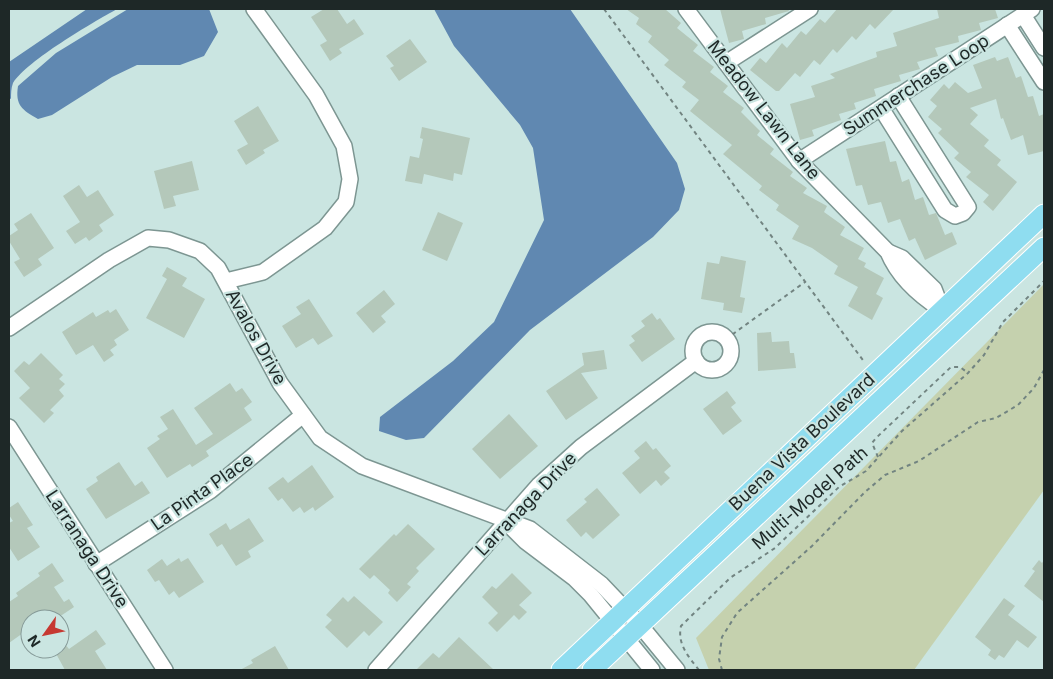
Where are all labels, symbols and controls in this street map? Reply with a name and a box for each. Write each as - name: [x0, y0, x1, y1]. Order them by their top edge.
- street label: Summerchase Loop: [839, 30, 993, 140]
- street label: Meadow Lawn Lane: [704, 36, 825, 183]
- street label: Avalos Drive: [222, 285, 291, 388]
- street label: Buena Vista Boulevard: [724, 369, 879, 515]
- street label: Multi-Model Path: [748, 442, 872, 554]
- street label: Larranaga Drive: [471, 447, 580, 560]
- street label: La Pinta Place: [147, 449, 257, 535]
- street label: Larranaga Drive: [42, 486, 133, 611]
- north arrow: [20, 609, 70, 659]
- text: N: [24, 632, 44, 650]

